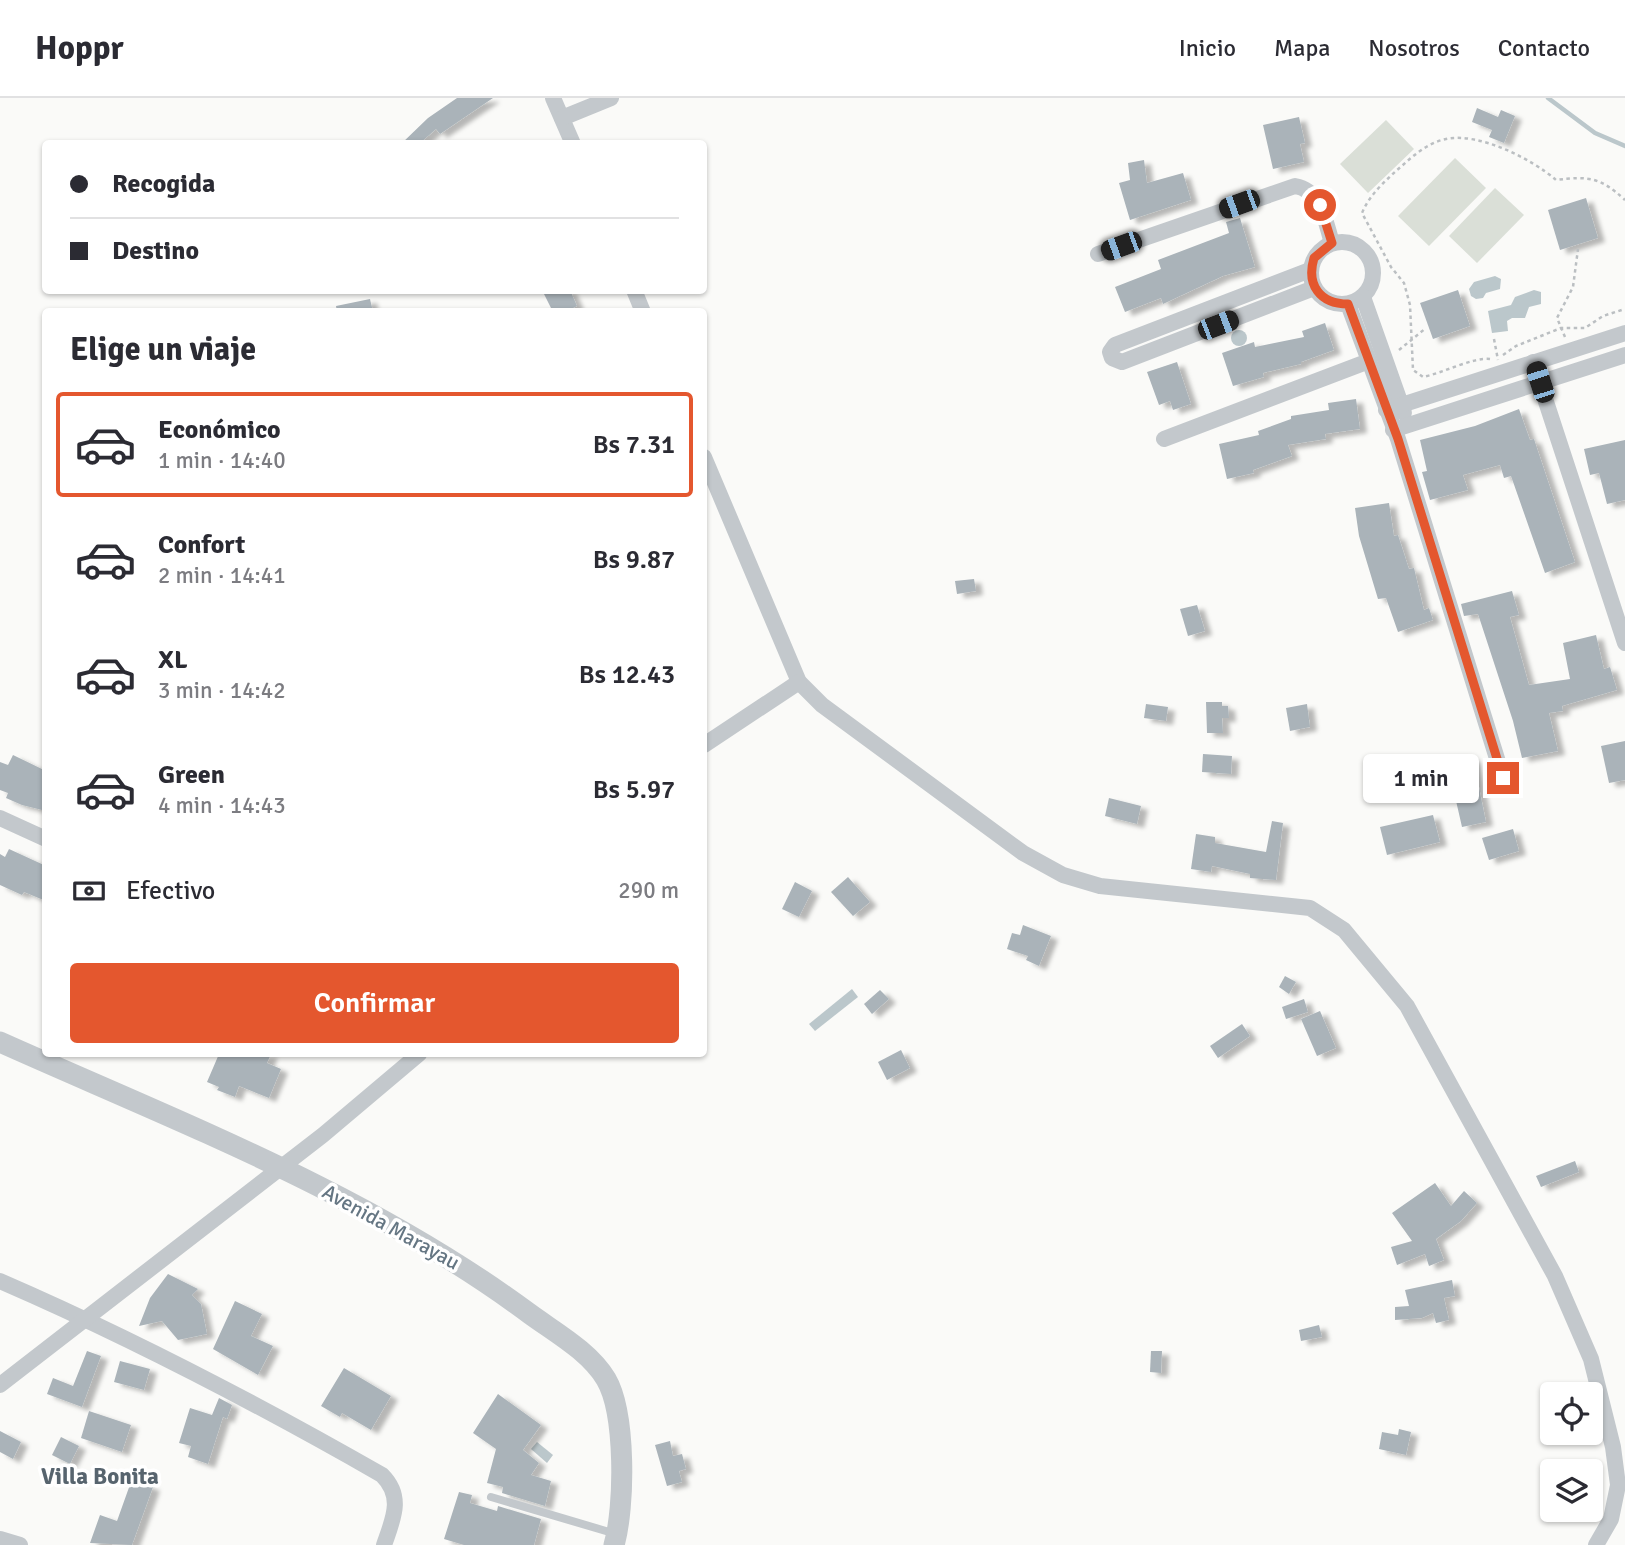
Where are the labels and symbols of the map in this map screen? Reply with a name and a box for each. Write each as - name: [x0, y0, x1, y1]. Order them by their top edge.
- car: [1216, 187, 1263, 221]
- route start: [1304, 189, 1336, 221]
- car: [1098, 229, 1145, 263]
- car: [1195, 308, 1242, 342]
- car: [1524, 359, 1557, 405]
- callout: 1 min: [1363, 754, 1478, 802]
- route end: [1487, 762, 1519, 794]
- street label: Avenida Marayau: [318, 1179, 464, 1275]
- district label: Villa Bonita: [41, 1462, 159, 1491]

